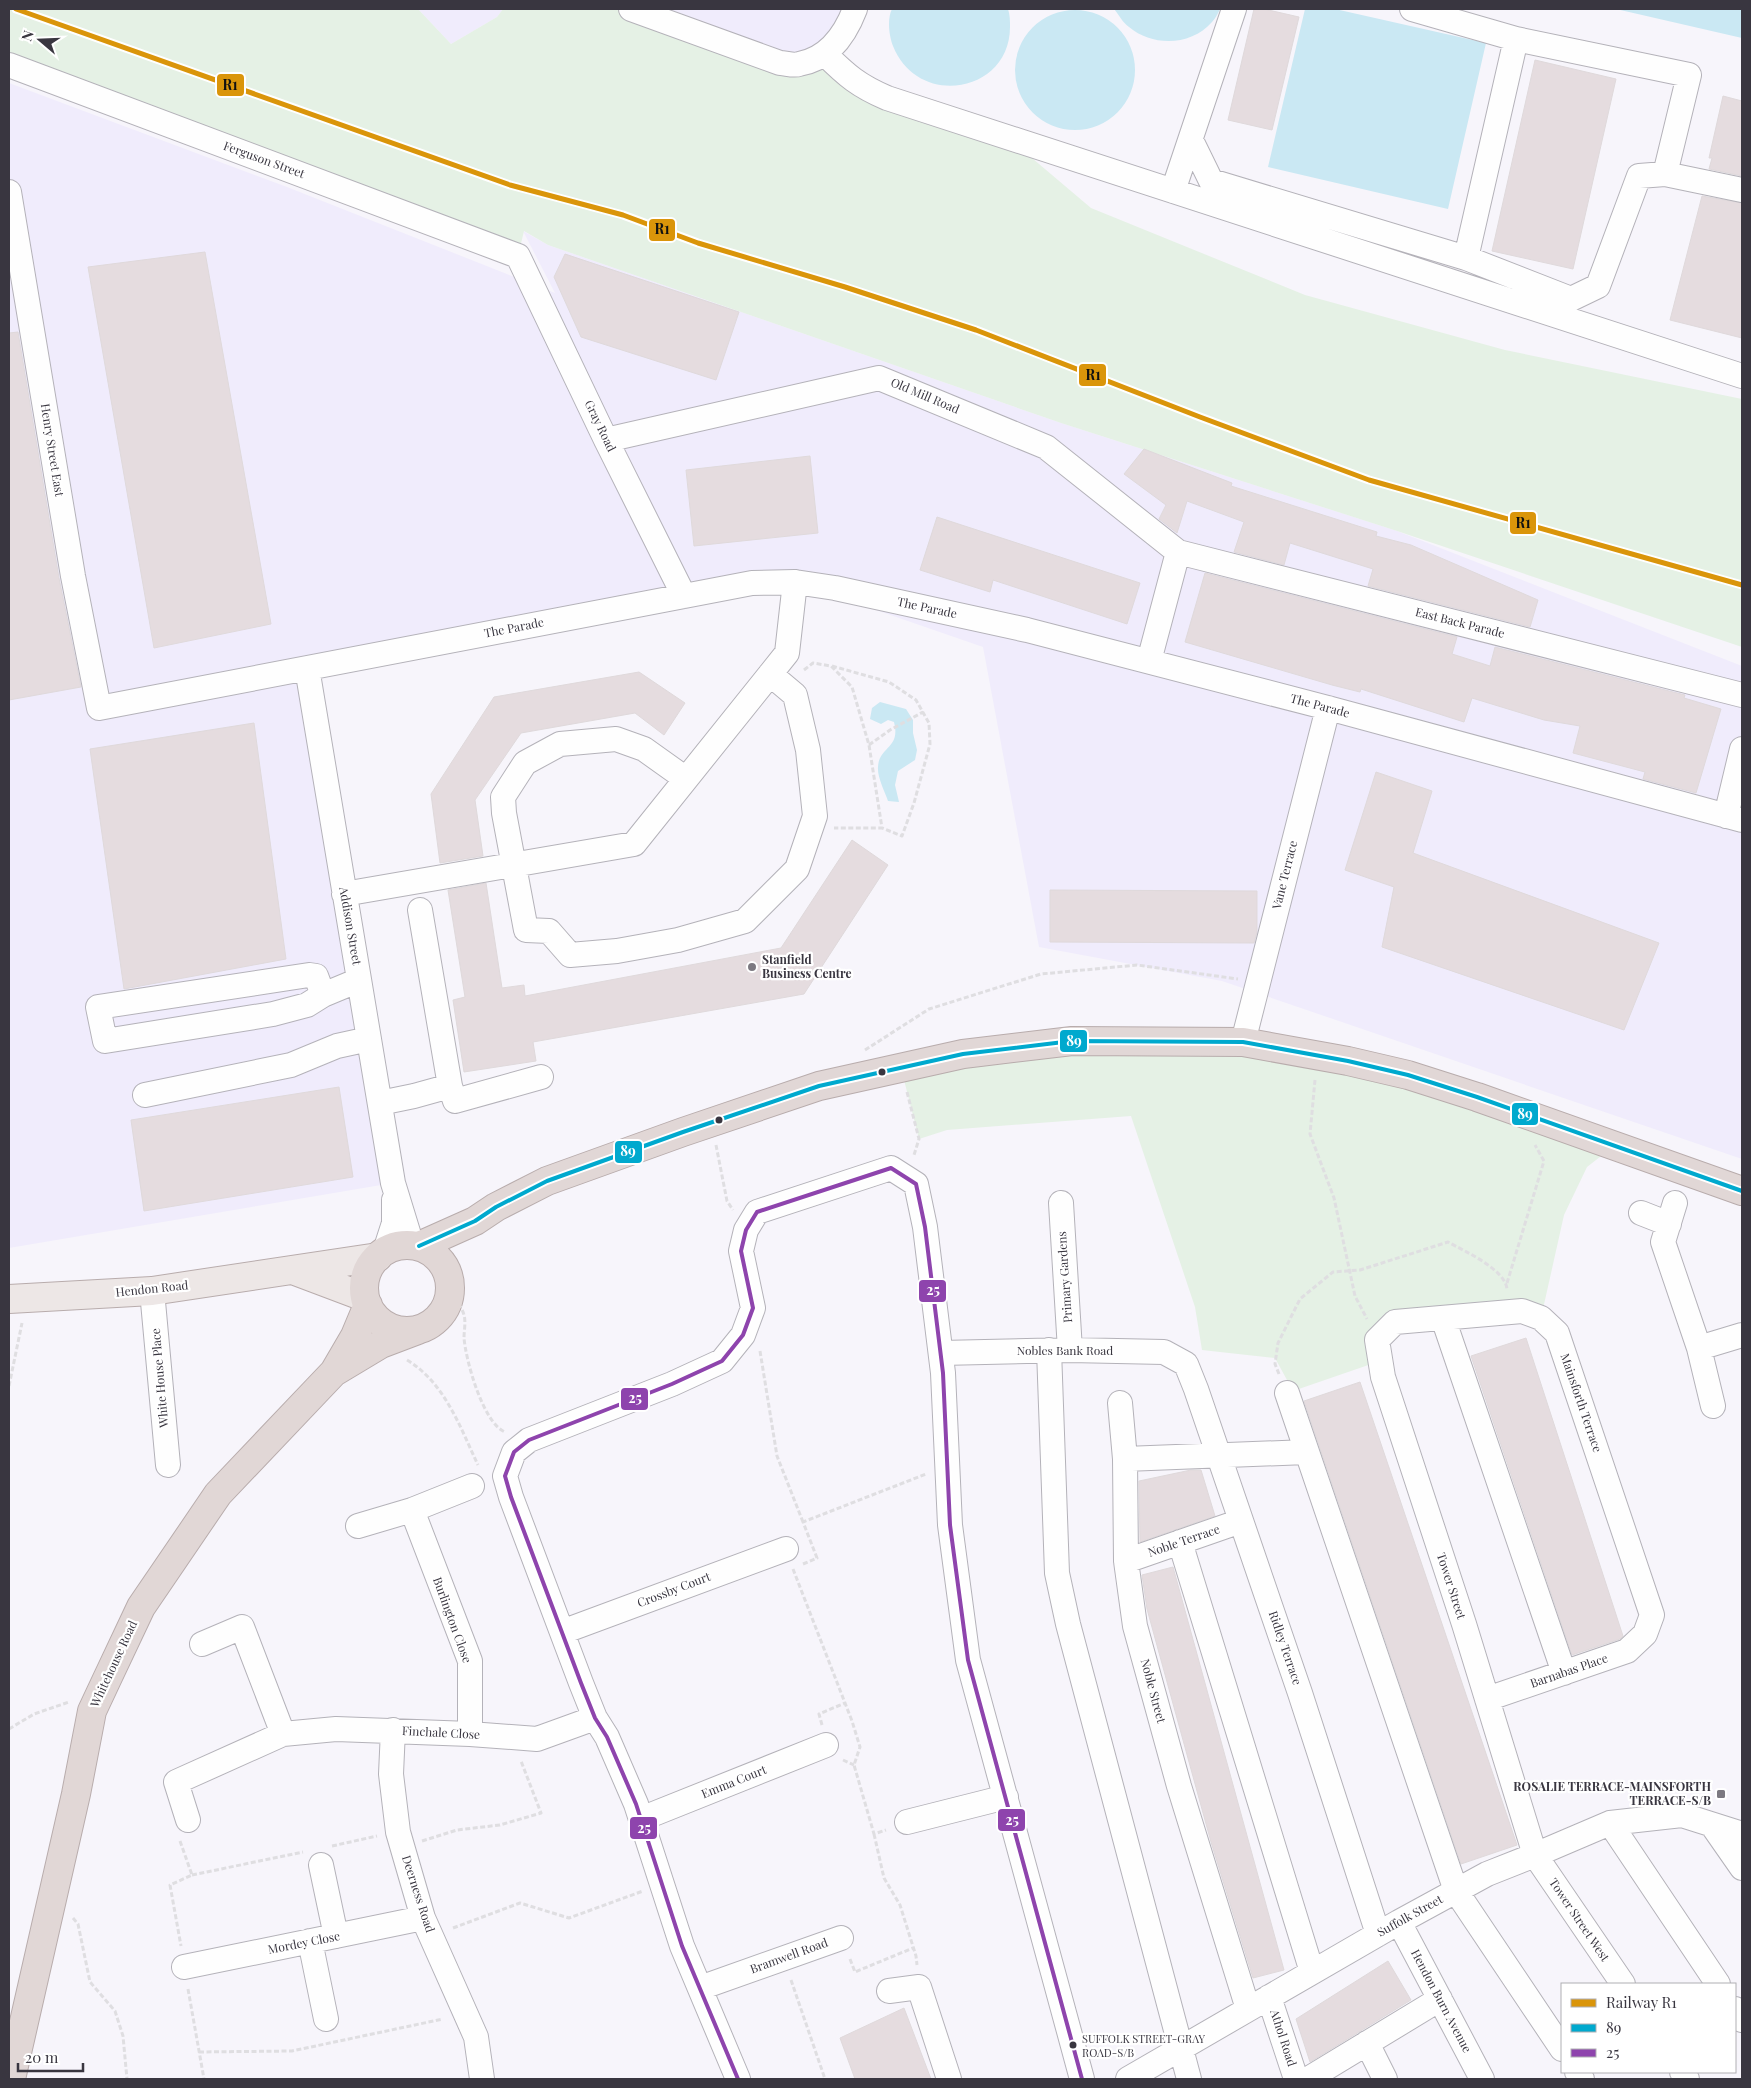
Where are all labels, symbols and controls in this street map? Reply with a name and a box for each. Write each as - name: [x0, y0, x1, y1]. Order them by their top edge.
- north arrow: [15, 15, 65, 65]
- text: N: [17, 28, 38, 43]
- line badge: R1: [216, 73, 245, 97]
- text: R1: [222, 75, 238, 94]
- street label: Ferguson Street: [221, 137, 308, 181]
- line badge: R1: [648, 218, 676, 242]
- text: R1: [654, 219, 670, 238]
- line badge: R1: [1078, 363, 1107, 387]
- text: R1: [1085, 365, 1101, 384]
- street label: Old Mill Road: [889, 373, 962, 417]
- street label: Gray Road: [581, 397, 620, 454]
- street label: Henry Street East: [38, 402, 68, 498]
- line badge: R1: [1509, 511, 1537, 535]
- text: R1: [1515, 513, 1531, 532]
- street label: The Parade: [896, 593, 959, 621]
- street label: East Back Parade: [1414, 603, 1507, 641]
- street label: The Parade: [482, 613, 545, 641]
- street label: The Parade: [1289, 689, 1352, 721]
- street label: Vane Terrace: [1268, 839, 1300, 912]
- street label: Addison Street: [336, 884, 366, 967]
- place label: Stanfield Business Centre: [762, 951, 851, 981]
- marker: Stanfield Business Centre: [746, 961, 758, 973]
- line badge: 89: [1059, 1029, 1088, 1053]
- text: 89: [1066, 1031, 1082, 1050]
- unlabelled marker: [877, 1067, 887, 1077]
- line badge: 89: [1511, 1102, 1539, 1126]
- text: 89: [1517, 1104, 1533, 1123]
- unlabelled marker: [714, 1115, 724, 1125]
- line badge: 89: [614, 1140, 643, 1164]
- text: 89: [620, 1141, 636, 1160]
- street label: Primary Gardens: [1053, 1231, 1075, 1323]
- street label: Hendon Road: [115, 1276, 189, 1300]
- line badge: 25: [918, 1279, 947, 1303]
- text: 25: [926, 1280, 940, 1299]
- street label: White House Place: [147, 1328, 171, 1429]
- street label: Nobles Bank Road: [1017, 1342, 1113, 1358]
- street label: Mainsforth Terrace: [1558, 1351, 1606, 1454]
- line badge: 25: [620, 1387, 649, 1411]
- text: 25: [628, 1388, 642, 1407]
- street label: Noble Terrace: [1146, 1520, 1222, 1560]
- street label: Tower Street: [1434, 1550, 1470, 1622]
- street label: Crossby Court: [635, 1567, 713, 1610]
- street label: Burlington Close: [430, 1574, 476, 1665]
- street label: Ridley Terrace: [1266, 1608, 1306, 1687]
- street label: Whitehouse Road: [86, 1618, 140, 1710]
- street label: Barnabas Place: [1528, 1649, 1610, 1691]
- street label: Noble Street: [1138, 1657, 1170, 1725]
- street label: Finchale Close: [402, 1722, 481, 1742]
- street label: Emma Court: [699, 1760, 769, 1801]
- place label: ROSALIE TERRACE-MAINSFORTH TERRACE-S/B: [1513, 1778, 1711, 1808]
- marker: ROSALIE TERRACE-MAINSFORTH TERRACE-S/B: [1715, 1788, 1727, 1800]
- line badge: 25: [997, 1808, 1026, 1832]
- text: 25: [1005, 1810, 1019, 1829]
- line badge: 25: [629, 1816, 658, 1840]
- text: 25: [637, 1818, 651, 1837]
- street label: Deerness Road: [399, 1853, 439, 1934]
- street label: Tower Street West: [1546, 1875, 1614, 1965]
- street label: Suffolk Street: [1374, 1890, 1446, 1940]
- street label: Mordey Close: [266, 1927, 341, 1957]
- street label: Bramwell Road: [748, 1934, 830, 1977]
- street label: Hendon Burn Avenue: [1408, 1946, 1476, 2055]
- legend: [1561, 1983, 1736, 2073]
- text: Railway R1: [1606, 1992, 1677, 2012]
- street label: Athol Road: [1267, 2006, 1301, 2068]
- text: 89: [1606, 2017, 1621, 2037]
- place label: SUFFOLK STREET-GRAY ROAD-S/B: [1082, 2031, 1206, 2060]
- scale bar: [18, 2040, 82, 2072]
- marker: SUFFOLK STREET-GRAY ROAD-S/B: [1068, 2040, 1078, 2050]
- text: 25: [1606, 2042, 1619, 2062]
- text: 20 m: [25, 2047, 59, 2067]

